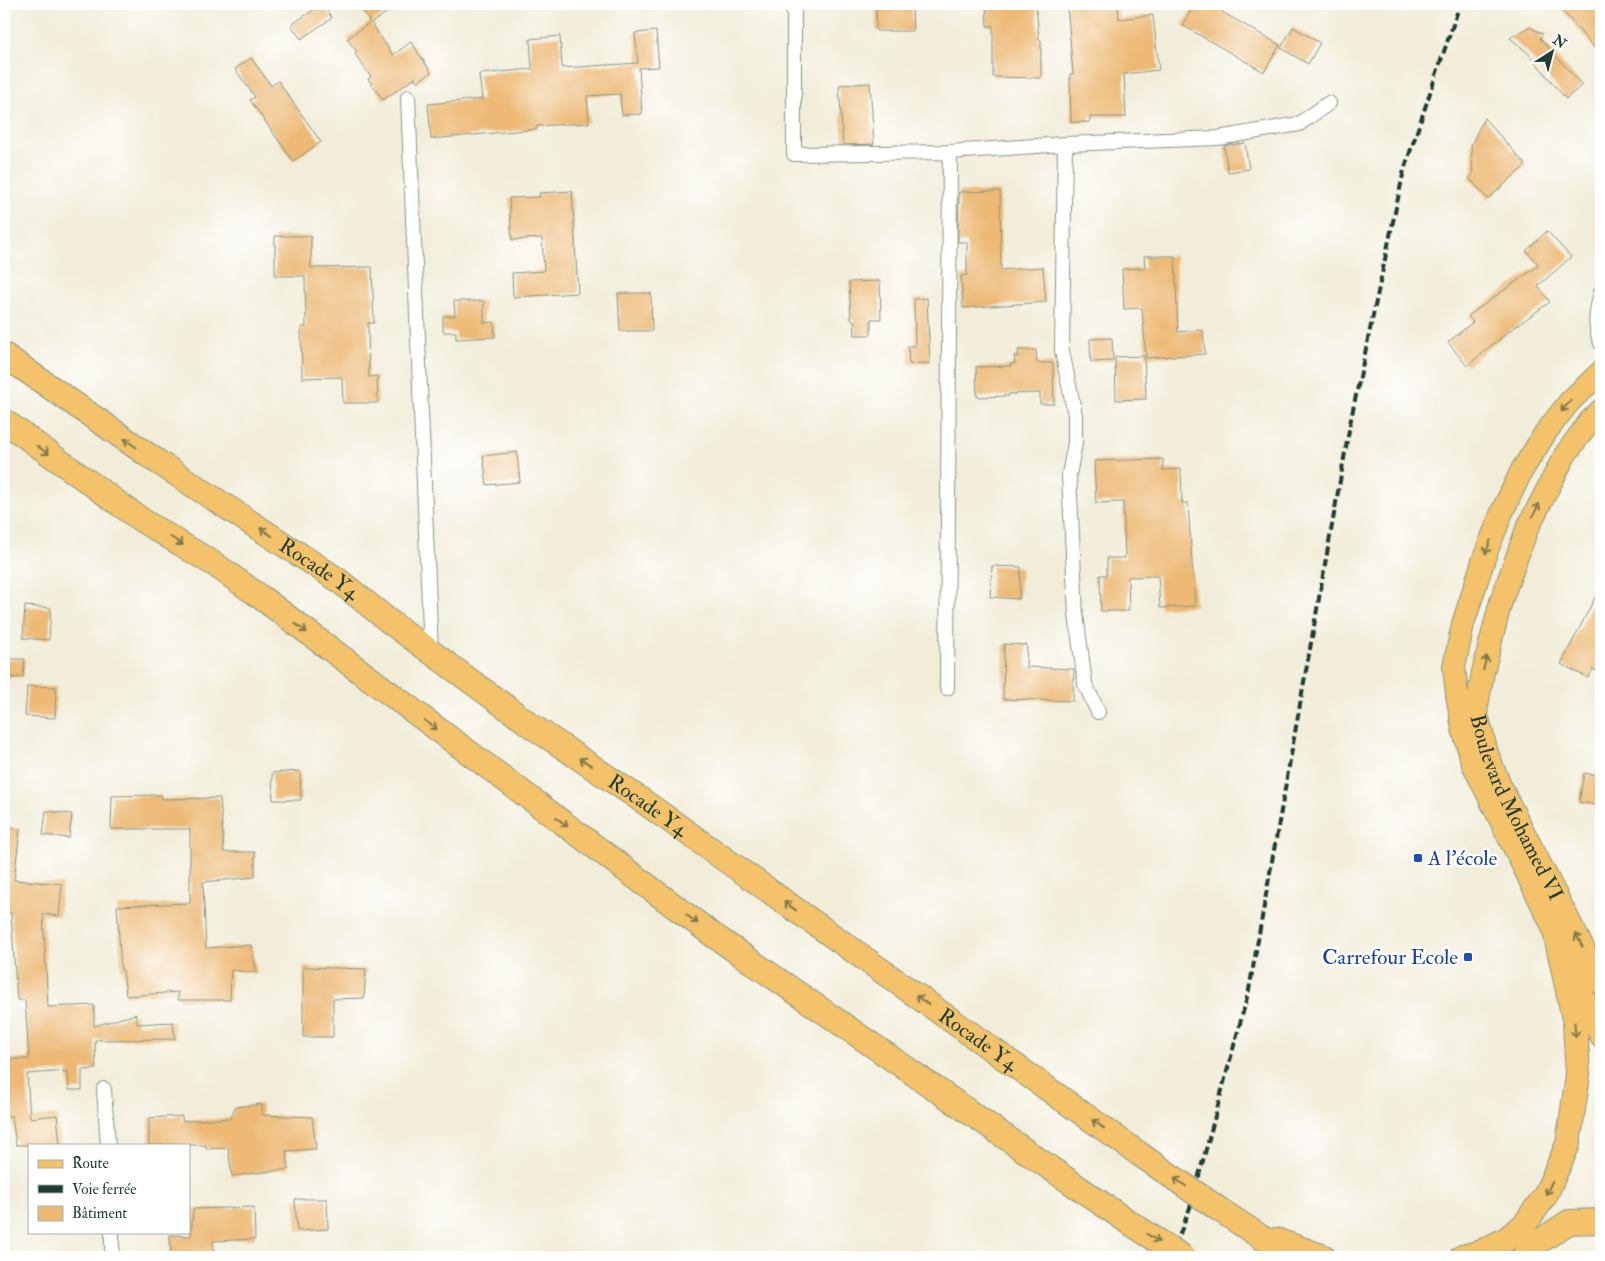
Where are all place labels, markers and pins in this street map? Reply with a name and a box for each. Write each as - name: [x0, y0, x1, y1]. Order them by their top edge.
- place label: A l'école: [1427, 845, 1497, 872]
- marker: A l'école: [1412, 852, 1424, 864]
- place label: Carrefour Ecole: [1322, 944, 1458, 971]
- marker: Carrefour Ecole: [1462, 951, 1474, 963]

